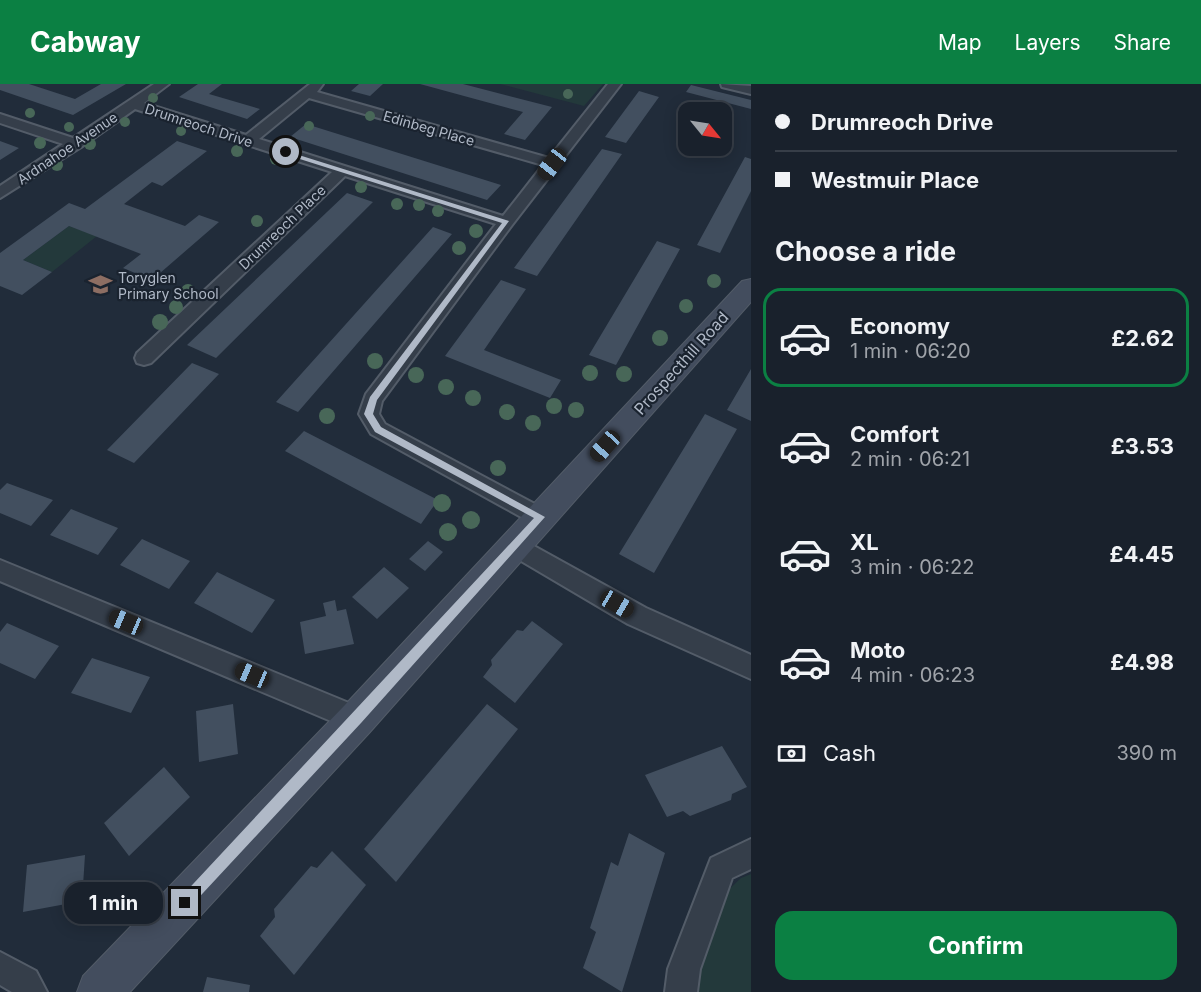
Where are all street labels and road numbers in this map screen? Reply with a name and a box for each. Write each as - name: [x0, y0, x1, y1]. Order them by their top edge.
- street label: Drumreoch Drive: [143, 100, 255, 150]
- street label: Edinbeg Place: [381, 107, 477, 149]
- street label: Ardnahoe Avenue: [14, 108, 120, 188]
- street label: Drumreoch Place: [235, 181, 329, 273]
- street label: Prospecthill Road: [630, 307, 732, 419]

